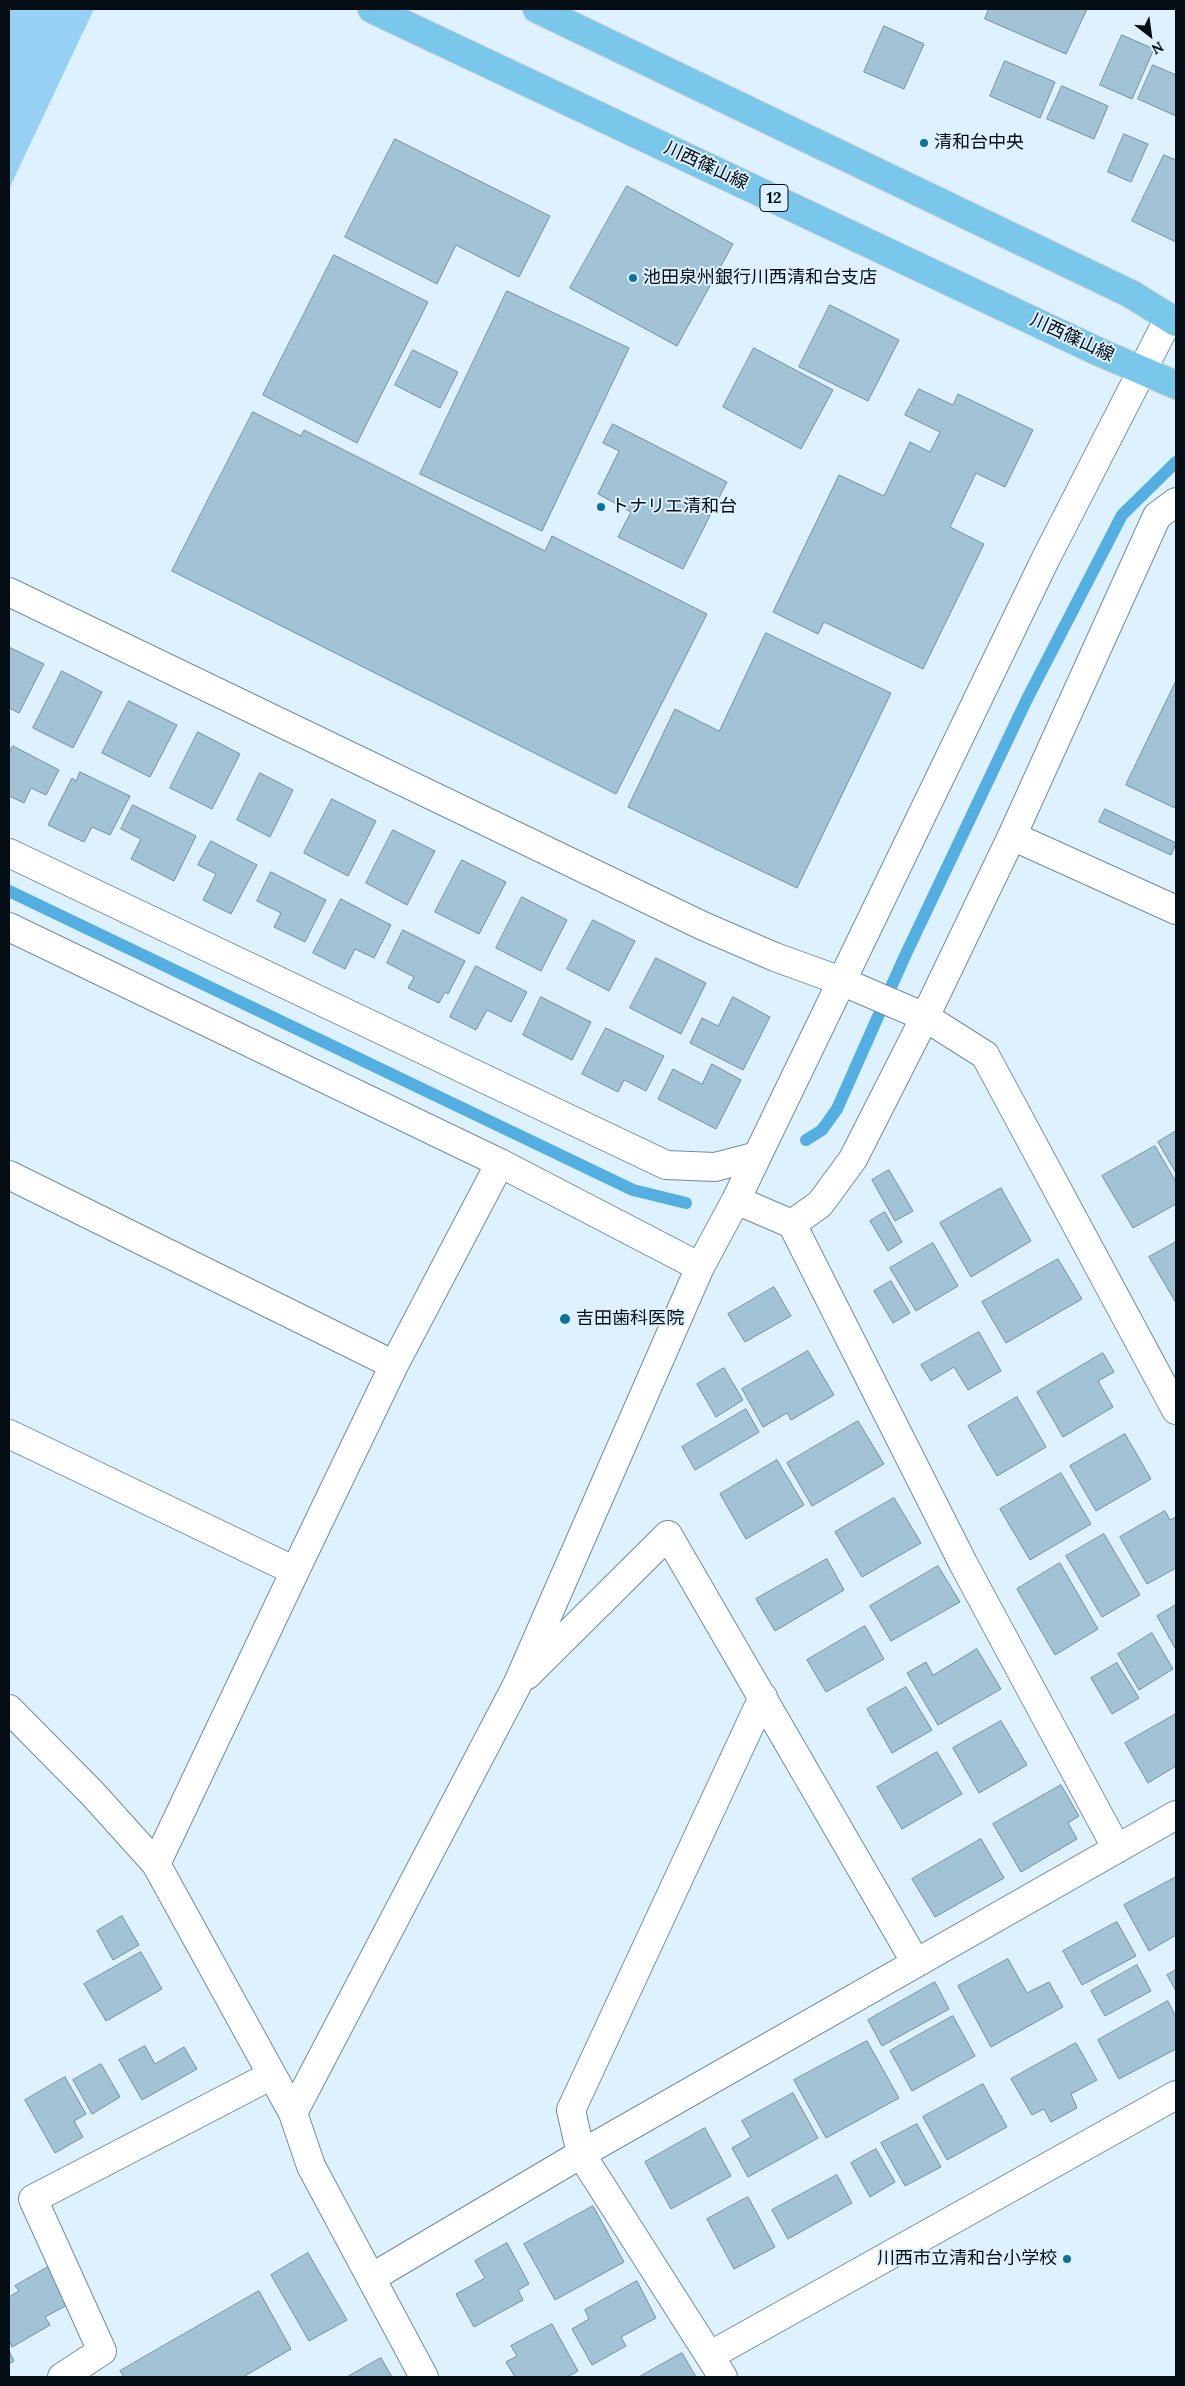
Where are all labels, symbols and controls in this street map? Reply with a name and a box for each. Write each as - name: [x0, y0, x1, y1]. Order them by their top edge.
- north arrow: [1125, 10, 1175, 60]
- text: N: [1148, 37, 1167, 58]
- place label: 清和台中央: [934, 132, 1024, 154]
- street label: 川西篠山線: [661, 137, 751, 195]
- marker: 清和台中央: [918, 137, 930, 149]
- road number: 12: [760, 184, 788, 212]
- place label: 池田泉州銀行川西清和台支店: [643, 267, 877, 289]
- marker: 池田泉州銀行川西清和台支店: [627, 272, 639, 284]
- street label: 川西篠山線: [1027, 309, 1117, 367]
- place label: トナリエ清和台: [611, 496, 737, 518]
- marker: トナリエ清和台: [595, 501, 607, 513]
- place label: 吉田歯科医院: [576, 1308, 684, 1330]
- marker: 吉田歯科医院: [558, 1312, 572, 1326]
- place label: 川西市立清和台小学校: [877, 2248, 1057, 2270]
- marker: 川西市立清和台小学校: [1061, 2253, 1073, 2265]

